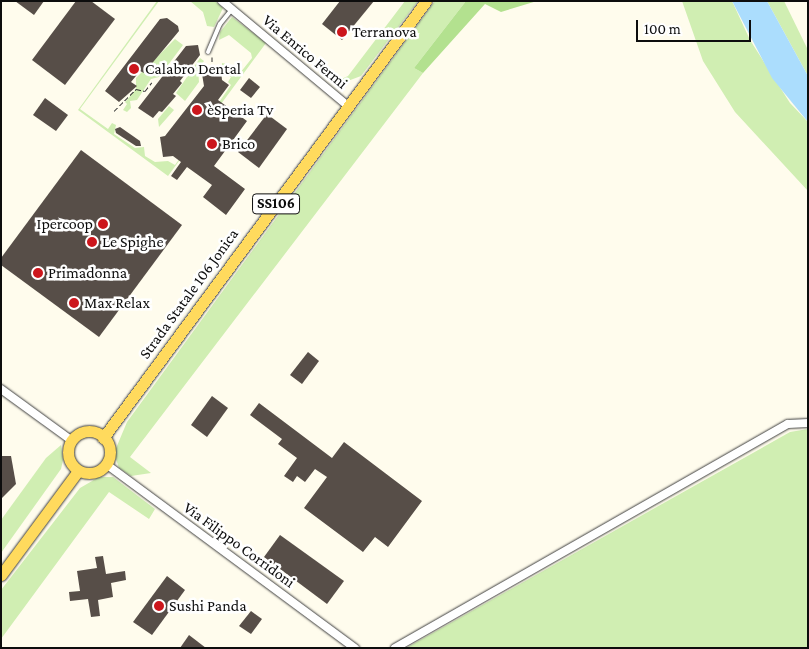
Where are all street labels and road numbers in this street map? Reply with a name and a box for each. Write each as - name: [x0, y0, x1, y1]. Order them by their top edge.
- street label: Via Enrico Fermi: [258, 11, 352, 93]
- road number: SS106: [251, 192, 301, 216]
- street label: Strada Statale 106 Jonica: [135, 225, 243, 363]
- street label: Via Filippo Corridoni: [179, 498, 299, 592]

